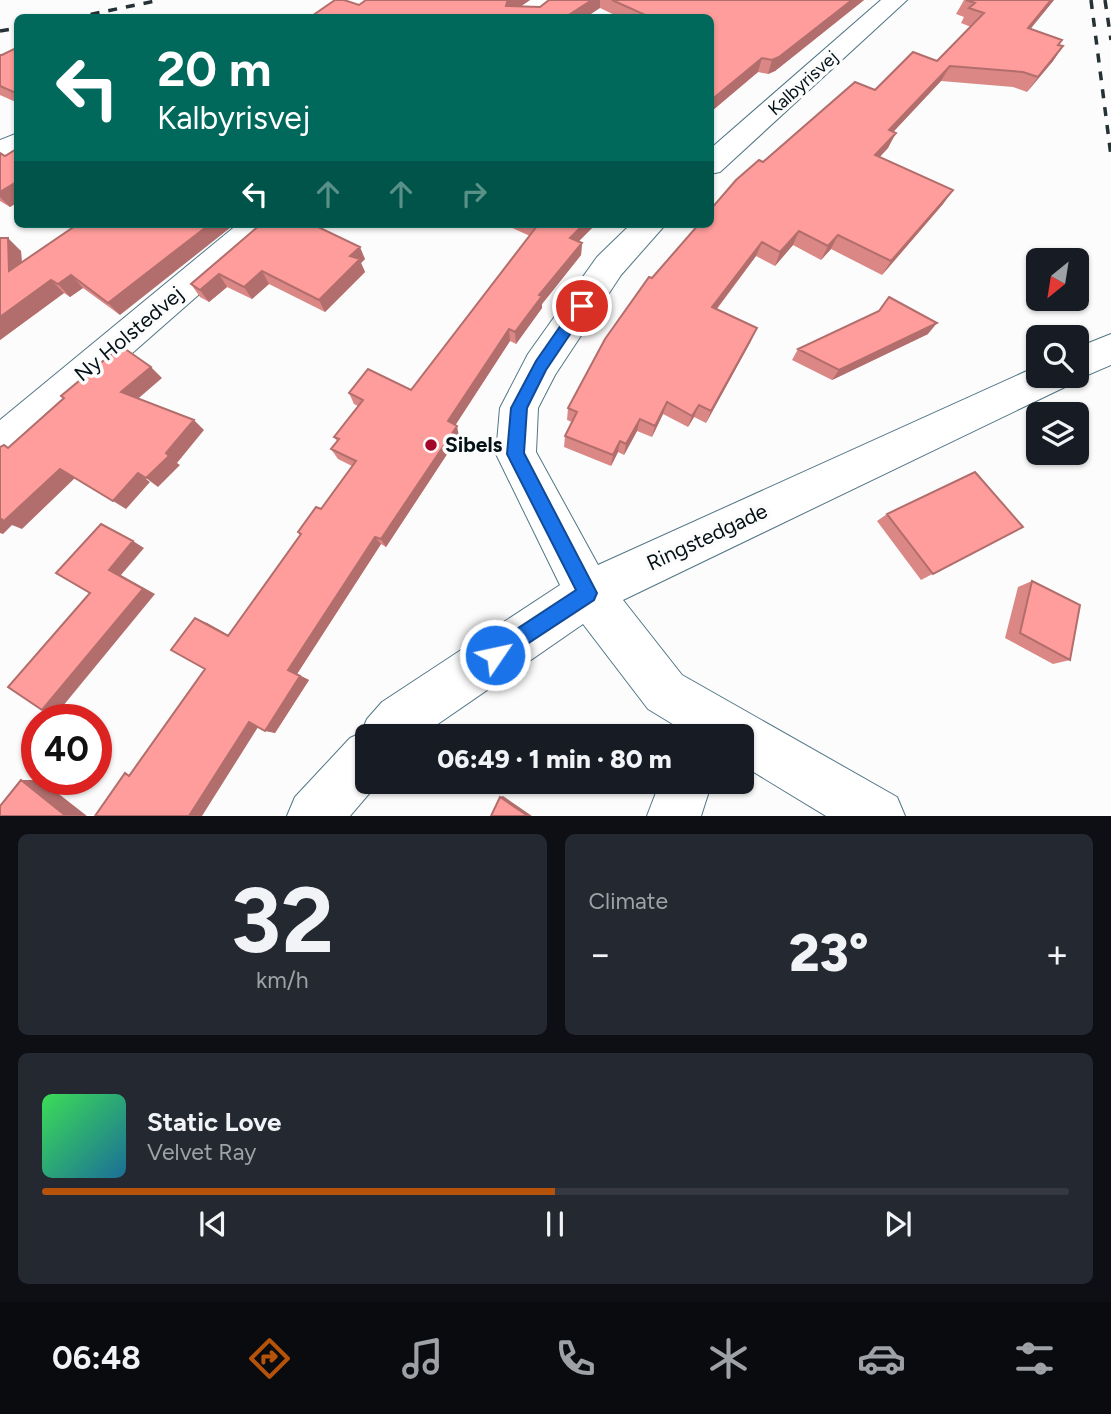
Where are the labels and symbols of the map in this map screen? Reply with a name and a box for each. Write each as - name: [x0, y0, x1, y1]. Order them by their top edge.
- street label: Kalbyrisvej: [764, 46, 842, 120]
- north arrow: [1026, 248, 1088, 312]
- pin: [552, 276, 612, 336]
- street label: Ny Holstedvej: [69, 281, 188, 386]
- place label: Sibels: [445, 432, 503, 457]
- marker: Sibels: [423, 437, 439, 453]
- street label: Ringstedgade: [642, 498, 771, 575]
- position arrow: [458, 618, 532, 692]
- speed limit sign: 40: [21, 704, 112, 795]

